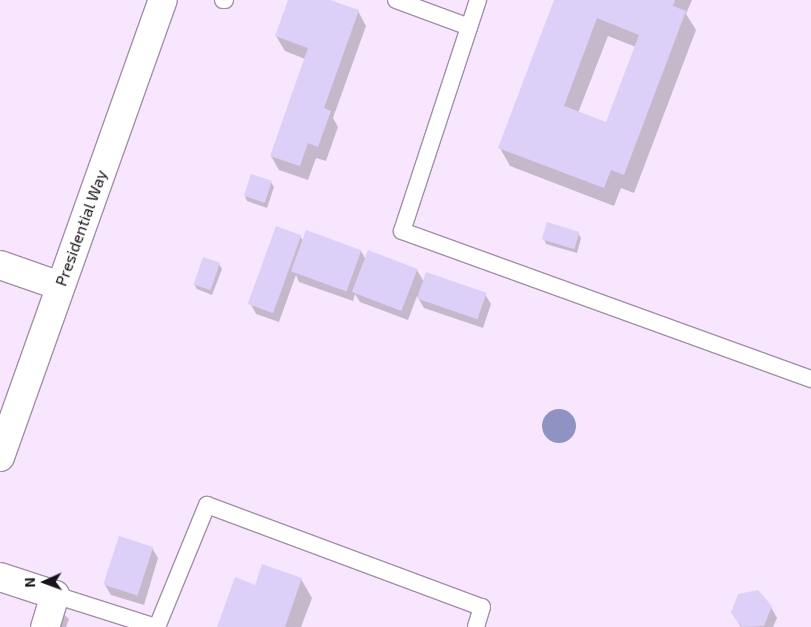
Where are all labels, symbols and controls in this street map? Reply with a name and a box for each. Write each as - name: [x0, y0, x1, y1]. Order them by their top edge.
- street label: Presidential Way: [51, 167, 111, 289]
- north arrow: [20, 557, 70, 607]
- text: N: [21, 577, 38, 588]

